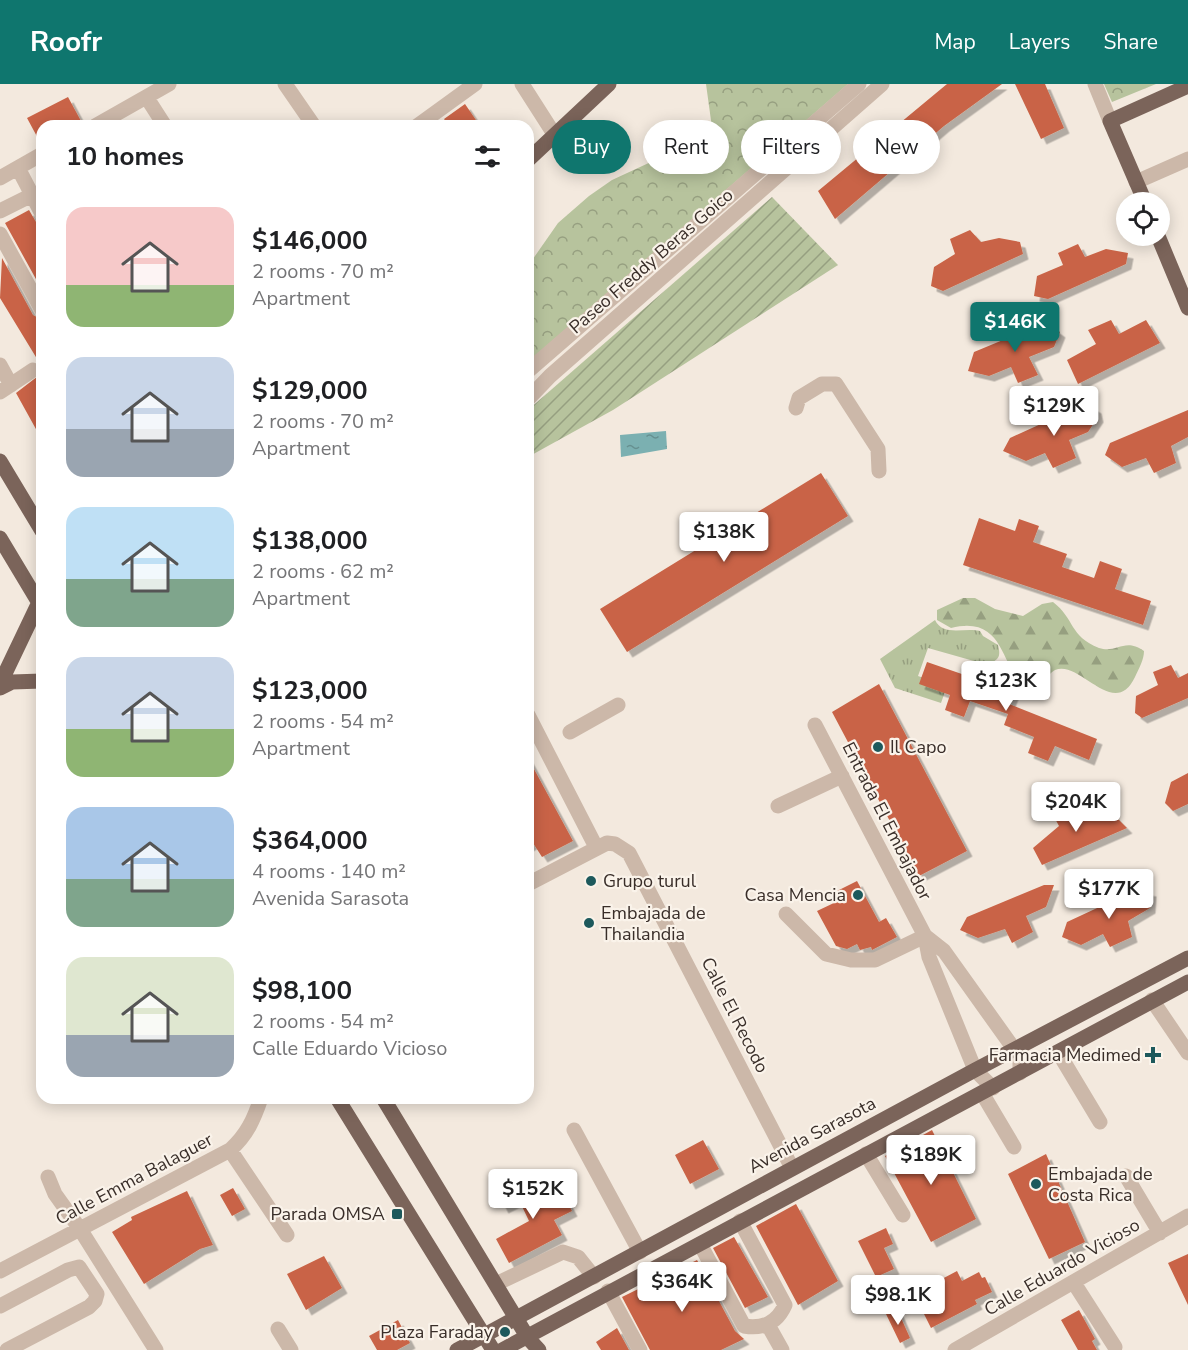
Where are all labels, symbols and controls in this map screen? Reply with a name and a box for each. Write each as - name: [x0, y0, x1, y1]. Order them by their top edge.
- text: Roofr: [30, 23, 102, 61]
- text: Map: [934, 28, 976, 56]
- text: Layers: [1009, 28, 1070, 56]
- text: Share: [1103, 28, 1158, 56]
- chip: Buy: [552, 120, 631, 174]
- chip: Rent: [643, 120, 729, 174]
- chip: Filters: [741, 120, 841, 174]
- chip: New: [853, 120, 940, 174]
- text: 10 homes: [66, 139, 184, 174]
- icon: filters: [471, 140, 504, 173]
- street label: Paseo Freddy Beras Goico: [564, 183, 738, 339]
- map controls: [1116, 192, 1170, 246]
- button: locate: [1116, 192, 1170, 246]
- text: $146,000: [252, 223, 368, 258]
- icon: home: [114, 231, 186, 303]
- text: 2 rooms · 70 m²: [252, 258, 394, 285]
- text: Apartment: [252, 285, 350, 312]
- pin: $146K: [973, 302, 1057, 353]
- text: $146K: [984, 308, 1046, 335]
- text: $129,000: [252, 373, 368, 408]
- icon: home: [114, 381, 186, 453]
- pin: $129K: [1012, 386, 1096, 437]
- text: $129K: [1023, 392, 1085, 419]
- text: 2 rooms · 70 m²: [252, 408, 394, 435]
- text: Apartment: [252, 435, 350, 462]
- pin: $138K: [682, 512, 766, 563]
- text: $138K: [693, 518, 755, 545]
- text: $138,000: [252, 523, 368, 558]
- icon: home: [114, 531, 186, 603]
- text: 2 rooms · 62 m²: [252, 558, 394, 585]
- text: Apartment: [252, 585, 350, 612]
- pin: $123K: [964, 661, 1048, 712]
- text: $123K: [975, 667, 1037, 694]
- text: $123,000: [252, 673, 368, 708]
- icon: home: [114, 681, 186, 753]
- text: 2 rooms · 54 m²: [252, 708, 394, 735]
- text: Apartment: [252, 735, 350, 762]
- place label: Il Capo: [890, 735, 946, 759]
- street label: Entrada El Embajador: [837, 738, 938, 905]
- marker: Il Capo: [871, 740, 885, 754]
- pin: $204K: [1034, 782, 1118, 833]
- text: $204K: [1045, 788, 1107, 815]
- text: $364,000: [252, 823, 368, 858]
- icon: home: [114, 831, 186, 903]
- text: 4 rooms · 140 m²: [252, 858, 406, 885]
- place label: Grupo turul: [603, 869, 697, 893]
- pin: $177K: [1067, 869, 1151, 920]
- marker: Grupo turul: [584, 874, 598, 888]
- text: $177K: [1078, 875, 1140, 902]
- place label: Casa Mencia: [745, 883, 846, 907]
- text: Avenida Sarasota: [252, 885, 409, 912]
- marker: Casa Mencia: [851, 888, 865, 902]
- place label: Embajada de Thailandia: [601, 901, 705, 946]
- marker: Embajada de Thailandia: [582, 916, 596, 930]
- street label: Calle El Recodo: [696, 953, 774, 1077]
- text: $98,100: [252, 973, 352, 1008]
- icon: home: [114, 981, 186, 1053]
- text: 2 rooms · 54 m²: [252, 1008, 394, 1035]
- text: Calle Eduardo Vicioso: [252, 1035, 447, 1062]
- place label: Farmacia Medimed: [989, 1043, 1141, 1067]
- marker: Farmacia Medimed: [1146, 1048, 1160, 1062]
- street label: Avenida Sarasota: [744, 1091, 880, 1179]
- street label: Calle Emma Balaguer: [51, 1127, 217, 1231]
- pin: $189K: [889, 1135, 973, 1186]
- text: $189K: [900, 1141, 962, 1168]
- place label: Embajada de Costa Rica: [1048, 1162, 1152, 1207]
- pin: $152K: [491, 1169, 575, 1220]
- text: $152K: [502, 1175, 564, 1202]
- marker: Embajada de Costa Rica: [1029, 1177, 1043, 1191]
- place label: Parada OMSA: [271, 1202, 385, 1226]
- marker: Parada OMSA: [390, 1207, 404, 1221]
- street label: Calle Eduardo Vicioso: [980, 1213, 1144, 1321]
- pin: $364K: [640, 1262, 724, 1313]
- text: $364K: [651, 1268, 713, 1295]
- pin: $98.1K: [849, 1275, 947, 1326]
- text: $98.1K: [865, 1281, 931, 1308]
- place label: Plaza Faraday: [380, 1320, 494, 1344]
- marker: Plaza Faraday: [498, 1325, 512, 1339]

